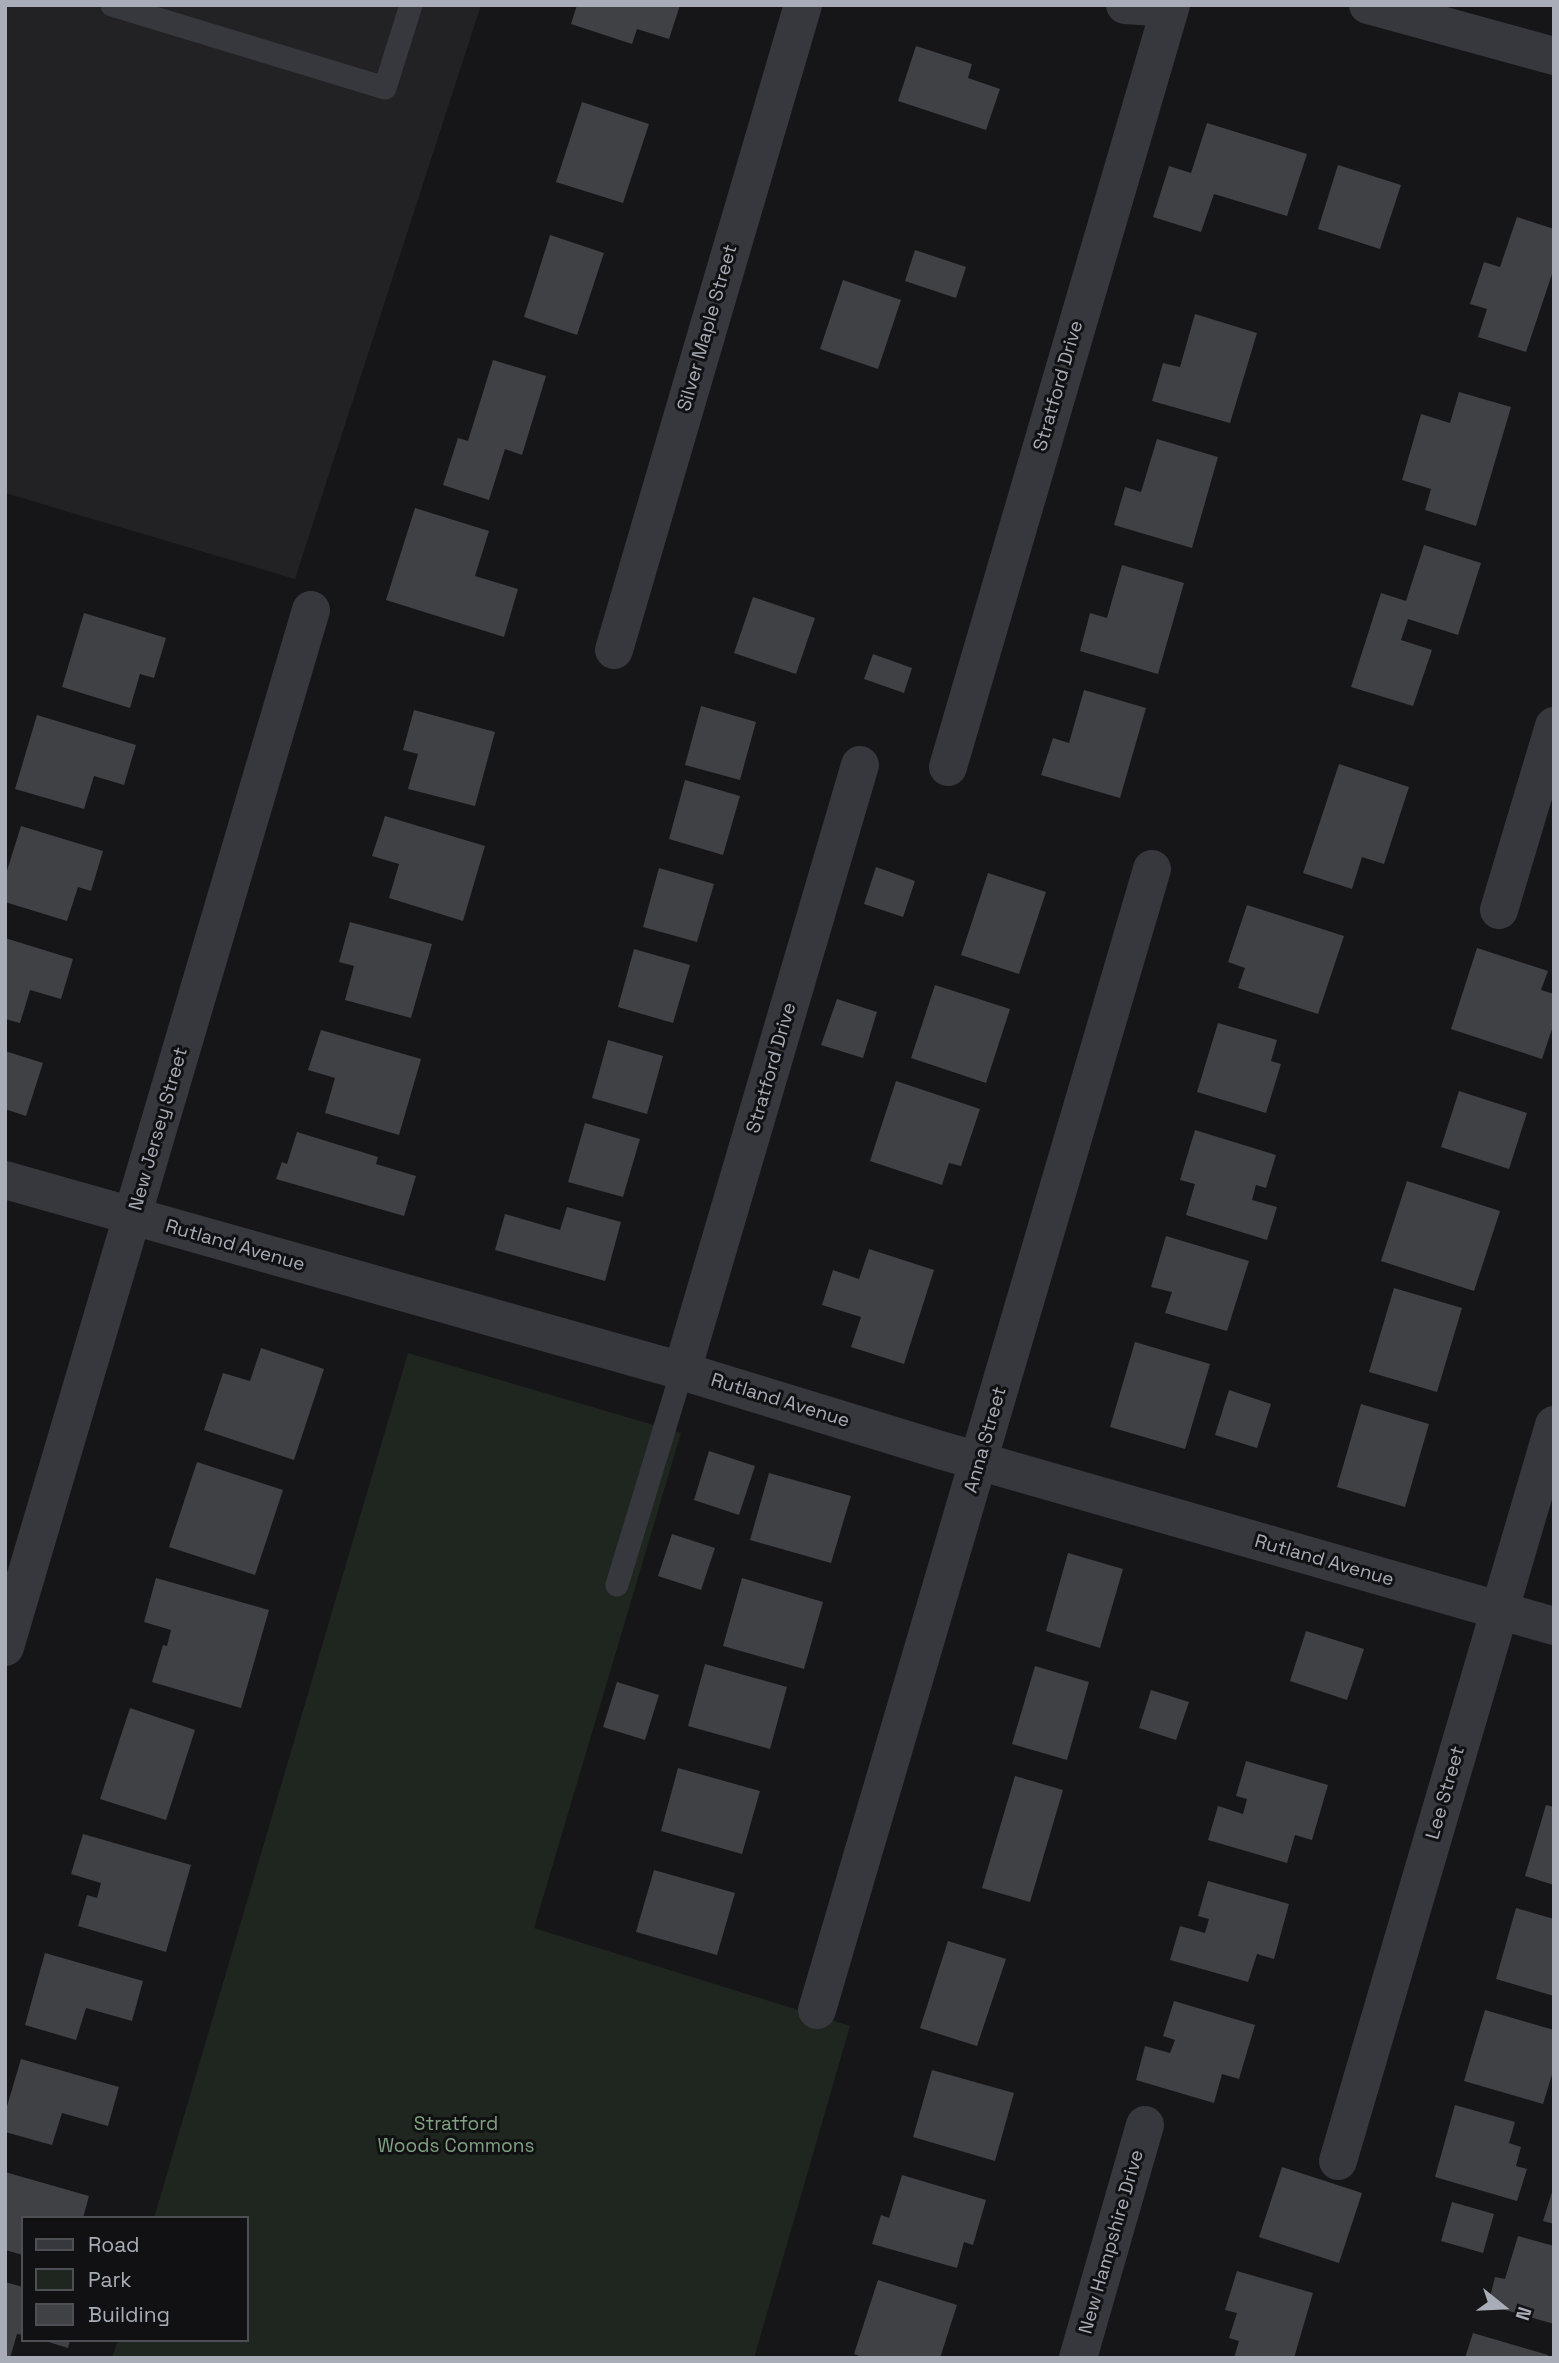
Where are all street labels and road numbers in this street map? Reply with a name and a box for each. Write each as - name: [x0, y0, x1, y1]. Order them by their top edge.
- street label: Silver Maple Street: [673, 242, 743, 414]
- street label: Stratford Drive: [1029, 318, 1089, 454]
- street label: Stratford Drive: [742, 1000, 802, 1136]
- street label: New Jersey Street: [125, 1045, 193, 1213]
- street label: Rutland Avenue: [163, 1215, 307, 1277]
- street label: Rutland Avenue: [708, 1369, 852, 1433]
- street label: Anna Street: [960, 1384, 1012, 1496]
- street label: Rutland Avenue: [1252, 1530, 1396, 1592]
- street label: Lee Street: [1422, 1744, 1470, 1842]
- street label: New Hampshire Drive: [1075, 2147, 1149, 2337]

